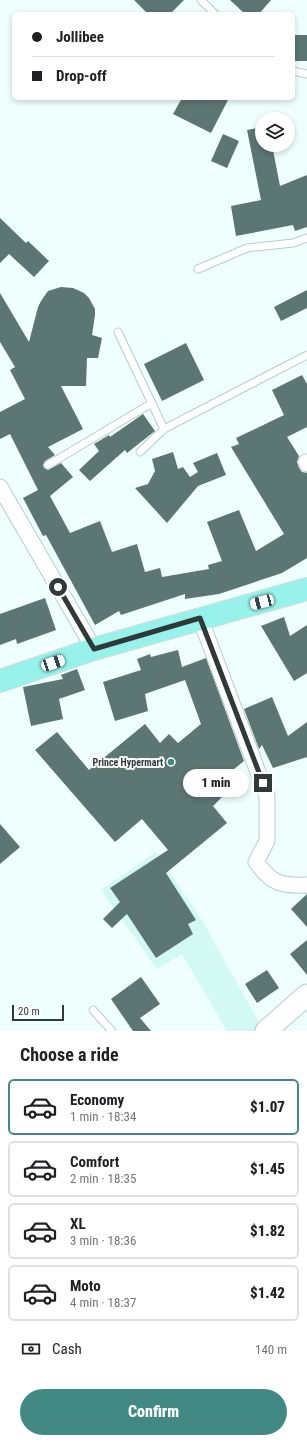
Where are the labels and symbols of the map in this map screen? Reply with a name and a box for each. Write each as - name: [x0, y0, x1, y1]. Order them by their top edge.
- route start: [49, 578, 67, 596]
- car: [249, 593, 275, 611]
- car: [40, 653, 66, 673]
- place label: Prince Hypermart: [92, 757, 163, 768]
- marker: Prince Hypermart: [166, 757, 176, 767]
- callout: 1 min: [183, 769, 249, 797]
- route end: [254, 774, 272, 792]
- scale bar: [12, 1003, 64, 1022]

